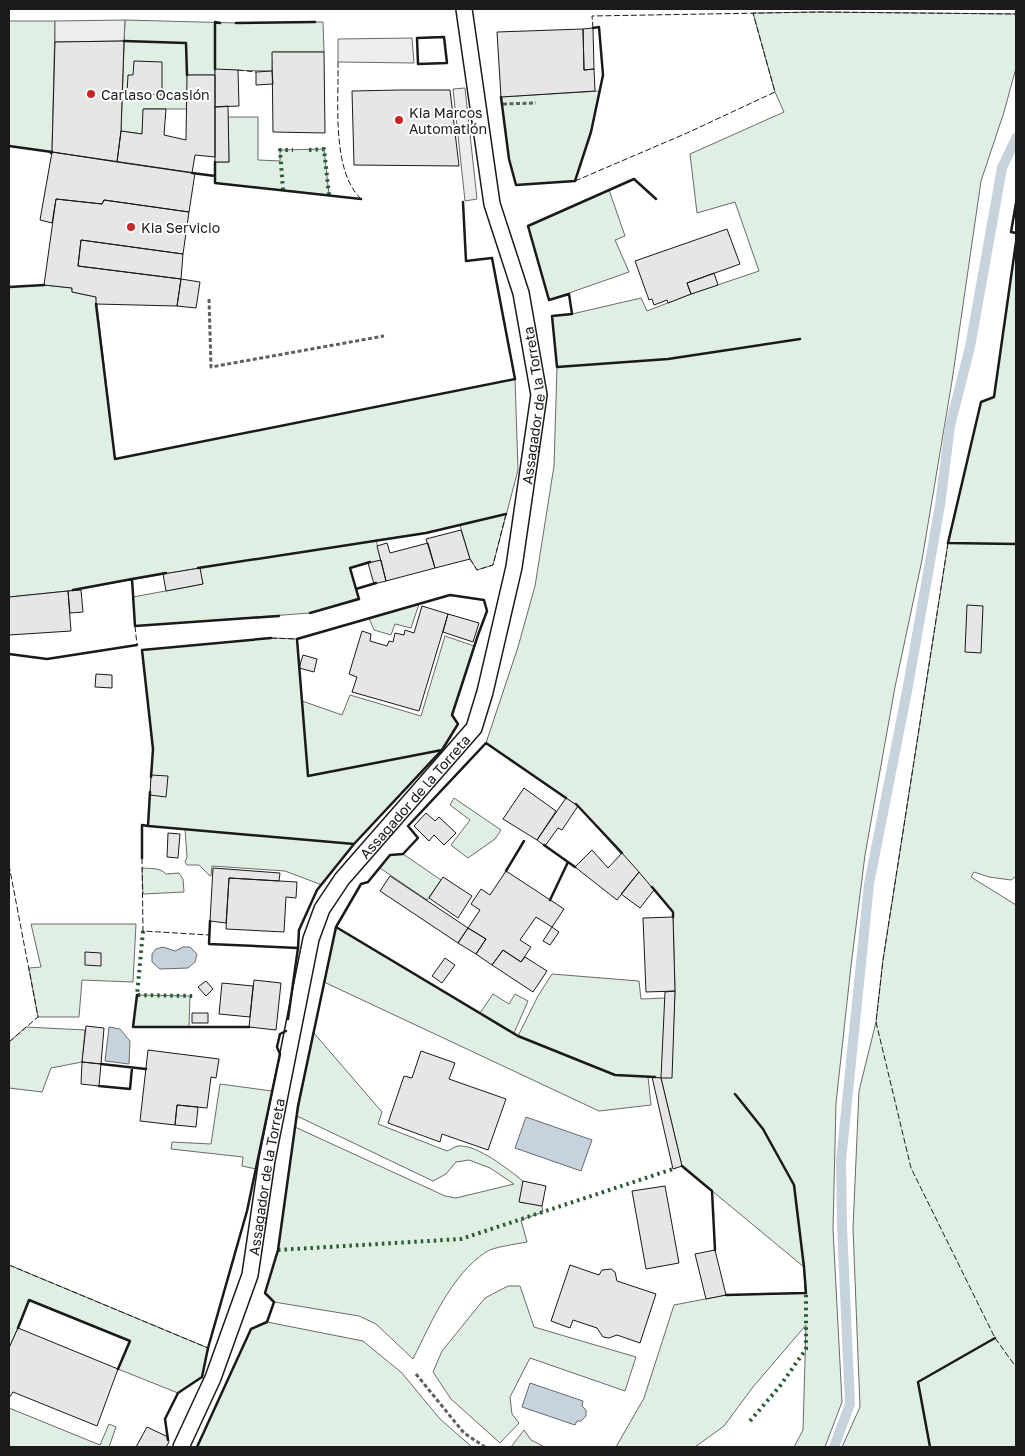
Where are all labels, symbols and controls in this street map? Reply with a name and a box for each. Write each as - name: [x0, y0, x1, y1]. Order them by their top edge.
- place label: Carlaso Ocasión: [101, 86, 210, 103]
- marker: Carlaso Ocasión: [85, 88, 97, 100]
- place label: Kia Marcos Automatión: [409, 104, 487, 137]
- marker: Kia Marcos Automatión: [393, 114, 405, 126]
- place label: Kia Servicio: [141, 219, 220, 236]
- marker: Kia Servicio: [125, 221, 137, 233]
- street label: Assagador de la Torreta: [518, 325, 548, 485]
- street label: Assagador de la Torreta: [356, 731, 473, 862]
- street label: Assagador de la Torreta: [245, 1097, 288, 1256]

